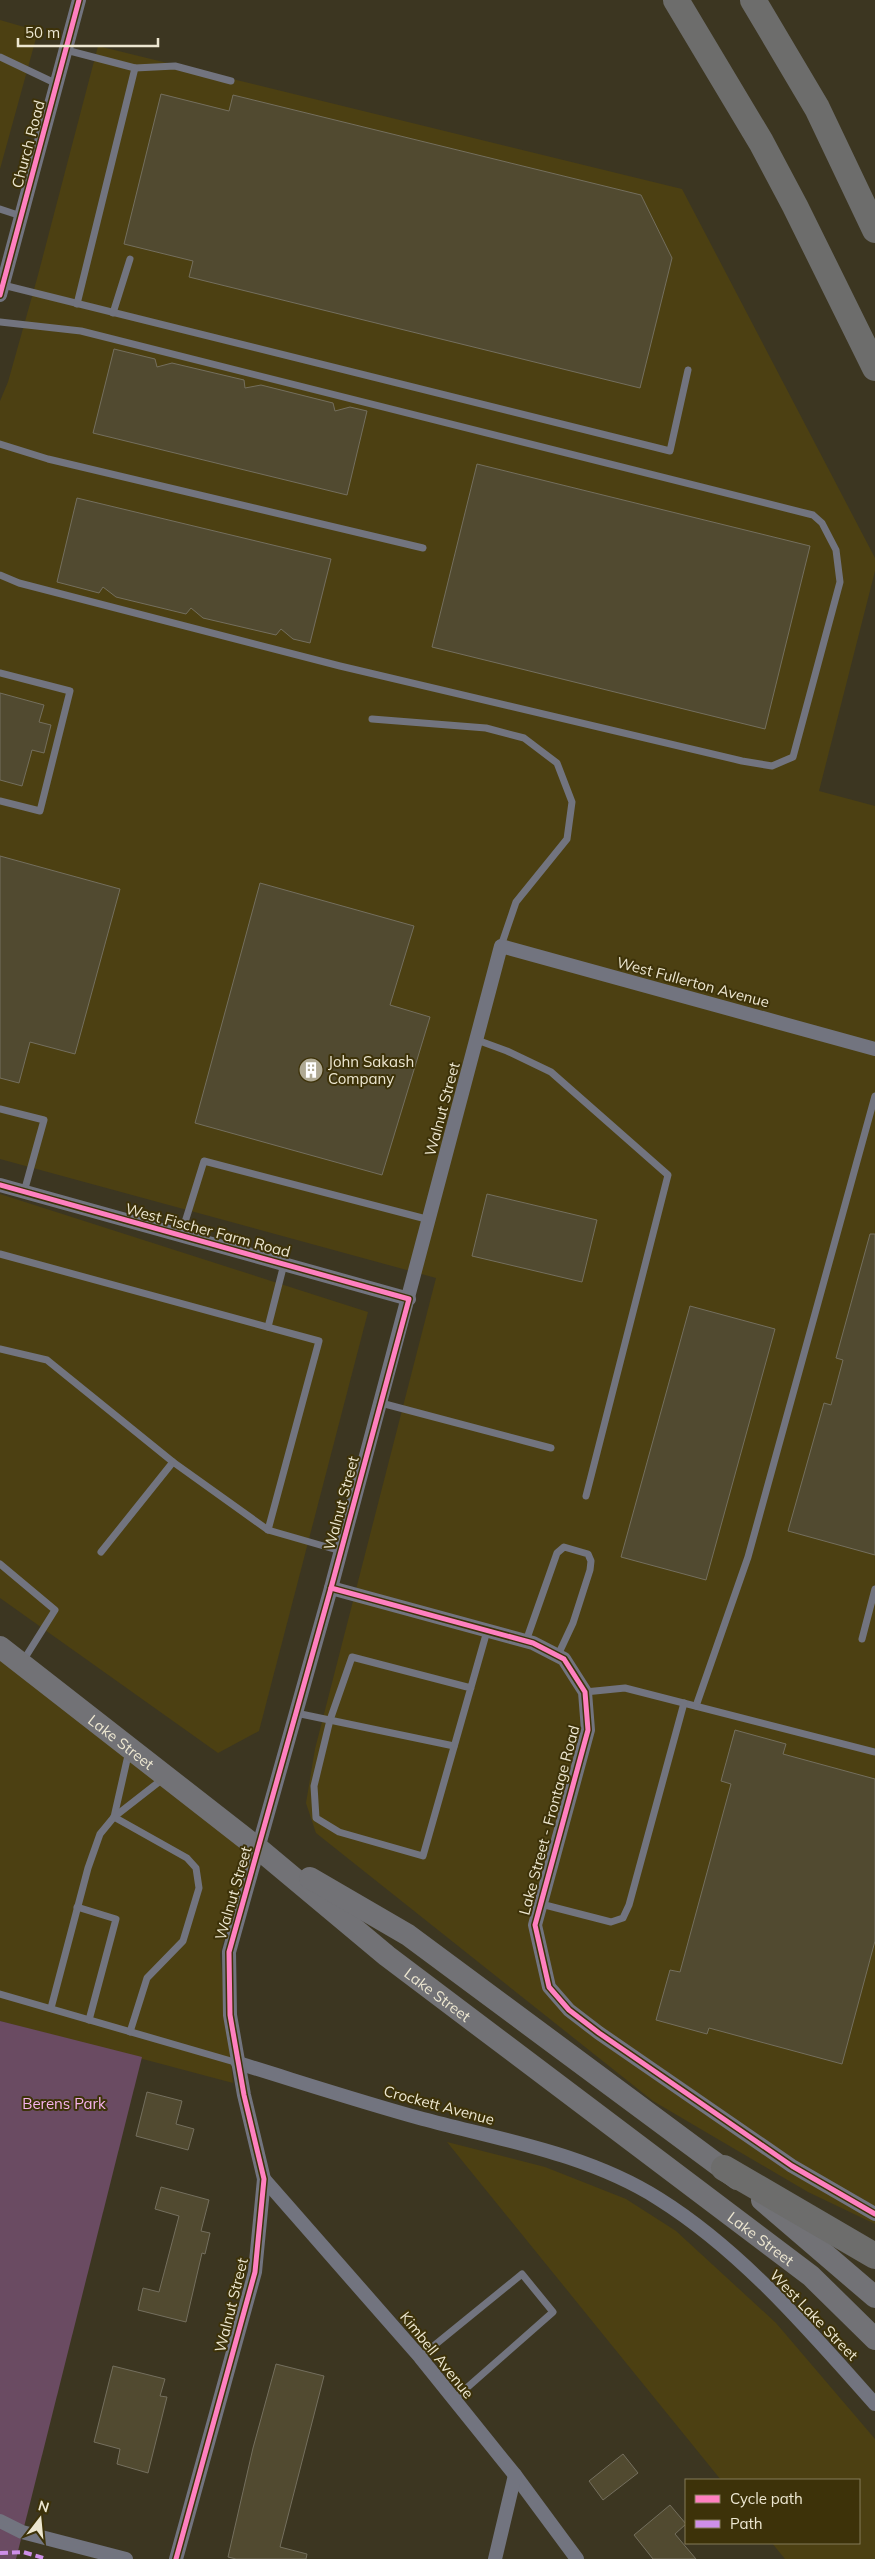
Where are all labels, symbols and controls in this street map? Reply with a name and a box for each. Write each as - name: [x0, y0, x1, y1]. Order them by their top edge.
- scale bar: [18, 15, 158, 47]
- text: 50 m: [25, 23, 60, 42]
- street label: Church Road: [7, 98, 49, 190]
- street label: West Fullerton Avenue: [615, 952, 771, 1012]
- place label: John Sakash Company: [328, 1052, 414, 1088]
- building icon: John Sakash Company: [298, 1057, 324, 1083]
- street label: Walnut Street: [420, 1060, 464, 1158]
- street label: West Fischer Farm Road: [123, 1199, 293, 1261]
- street label: Walnut Street: [319, 1454, 363, 1552]
- street label: Lake Street: [85, 1710, 158, 1773]
- street label: Lake Street - Frontage Road: [515, 1723, 583, 1917]
- street label: Walnut Street: [211, 1844, 255, 1942]
- street label: Lake Street: [401, 1963, 475, 2026]
- street label: Crockett Avenue: [382, 2081, 496, 2129]
- park label: Berens Park: [22, 2094, 106, 2113]
- street label: Lake Street: [724, 2207, 798, 2270]
- street label: Walnut Street: [210, 2256, 252, 2354]
- street label: West Lake Street: [766, 2266, 862, 2364]
- street label: Kimbell Avenue: [396, 2308, 478, 2402]
- legend: [685, 2479, 860, 2544]
- text: Cycle path: [730, 2489, 803, 2508]
- north arrow: [15, 2494, 65, 2544]
- text: N: [36, 2496, 51, 2517]
- text: Path: [730, 2514, 762, 2533]

